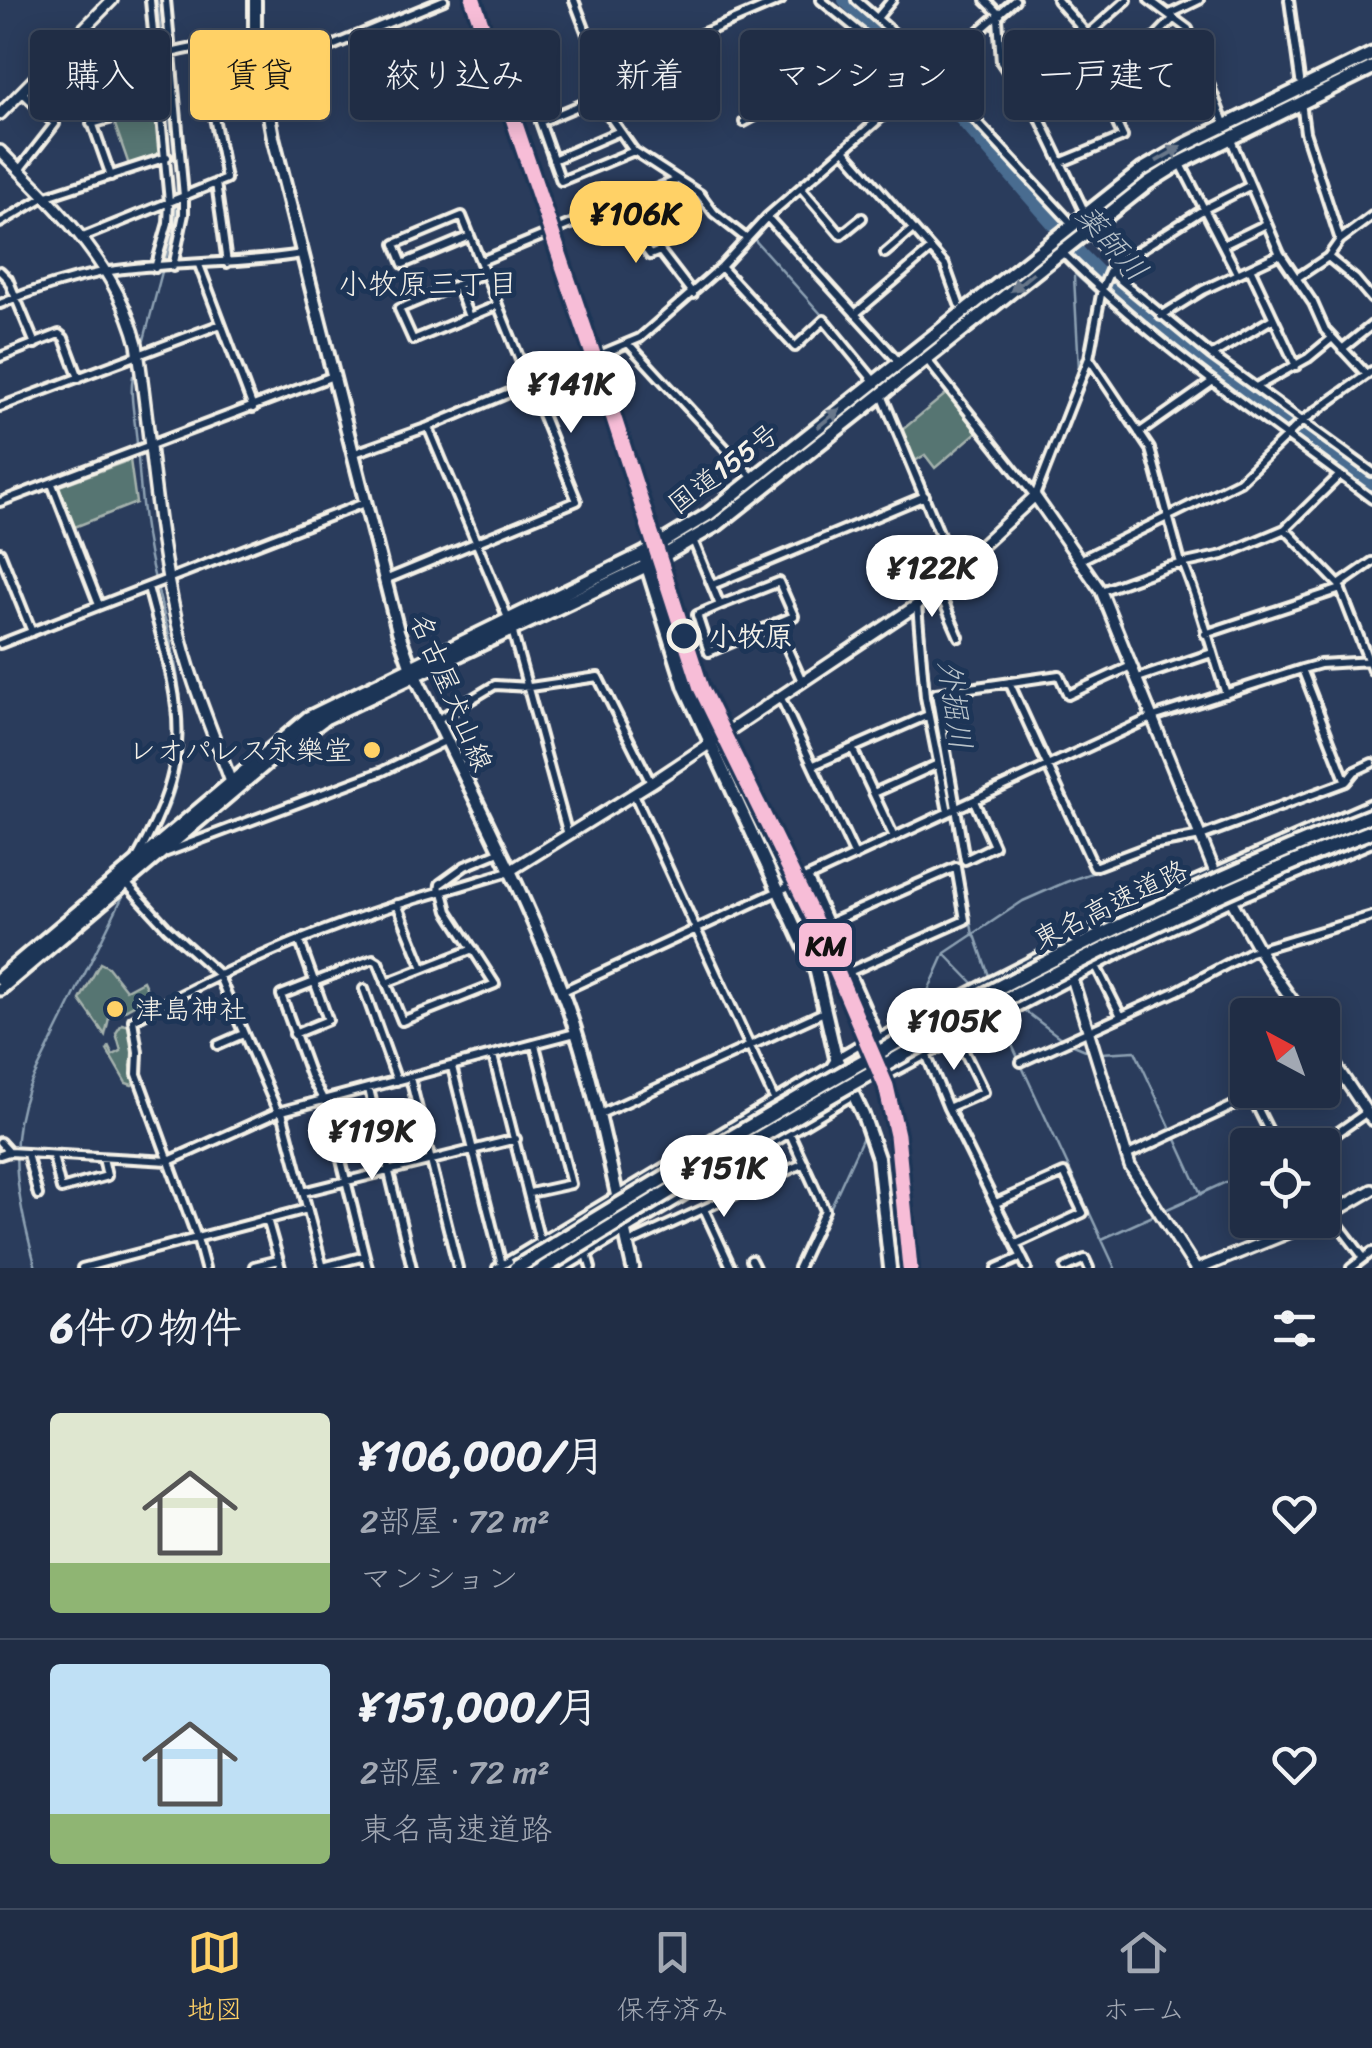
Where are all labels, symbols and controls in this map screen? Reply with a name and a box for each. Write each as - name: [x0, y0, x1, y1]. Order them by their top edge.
- chip: 購入: [30, 30, 170, 120]
- chip: 賃貸: [190, 30, 330, 120]
- chip: 絞り込み: [350, 30, 560, 120]
- chip: 新着: [580, 30, 720, 120]
- chip: マンション: [740, 30, 984, 120]
- chip: 一戸建て: [1004, 30, 1214, 120]
- one-way arrow: [1155, 146, 1183, 163]
- pin: ¥106K: [566, 181, 706, 266]
- text: ¥106K: [591, 185, 681, 242]
- water label: 薬師川: [1062, 191, 1162, 295]
- district label: 小牧原三丁目: [338, 257, 518, 311]
- one-way arrow: [1009, 272, 1035, 293]
- pin: ¥141K: [501, 351, 641, 436]
- text: ¥141K: [529, 355, 613, 412]
- one-way arrow: [817, 408, 842, 429]
- street label: 国道155号: [657, 410, 790, 527]
- pin: ¥122K: [862, 535, 1002, 620]
- text: ¥122K: [888, 539, 976, 596]
- street label: 名古屋犬山線: [396, 605, 507, 779]
- place label: 小牧原: [709, 612, 793, 661]
- marker: 小牧原: [668, 620, 700, 652]
- water label: 外掘川: [922, 657, 988, 753]
- place label: レオパレス永樂堂: [128, 726, 352, 775]
- marker: レオパレス永樂堂: [361, 739, 383, 761]
- street label: 東名高速道路: [1024, 846, 1196, 963]
- line badge: KM: [797, 921, 854, 969]
- text: KM: [805, 921, 848, 970]
- place label: 津島神社: [135, 985, 247, 1034]
- pin: ¥105K: [884, 988, 1024, 1073]
- text: ¥105K: [909, 992, 999, 1049]
- marker: 津島神社: [104, 998, 126, 1020]
- north arrow: [1230, 998, 1340, 1108]
- map controls: [1230, 998, 1340, 1238]
- pin: ¥119K: [302, 1098, 442, 1183]
- text: ¥119K: [330, 1102, 414, 1159]
- button: locate: [1230, 1128, 1340, 1238]
- pin: ¥151K: [654, 1135, 794, 1220]
- text: ¥151K: [682, 1139, 766, 1196]
- text: 6件の物件: [50, 1291, 242, 1365]
- icon: filters: [1267, 1301, 1322, 1356]
- text: ¥106,000/月: [360, 1419, 606, 1493]
- icon: home: [130, 1453, 250, 1573]
- icon: heart: [1267, 1486, 1322, 1541]
- text: 2部屋 · 72 m²: [360, 1493, 550, 1550]
- text: マンション: [360, 1550, 519, 1607]
- text: ¥151,000/月: [360, 1670, 599, 1744]
- icon: home: [130, 1704, 250, 1824]
- icon: heart: [1267, 1737, 1322, 1792]
- text: 2部屋 · 72 m²: [360, 1744, 550, 1801]
- text: 東名高速道路: [360, 1801, 552, 1858]
- tab: 地図: [187, 1925, 243, 2034]
- tab: 保存済み: [617, 1925, 729, 2034]
- tab: ホーム: [1102, 1925, 1185, 2034]

